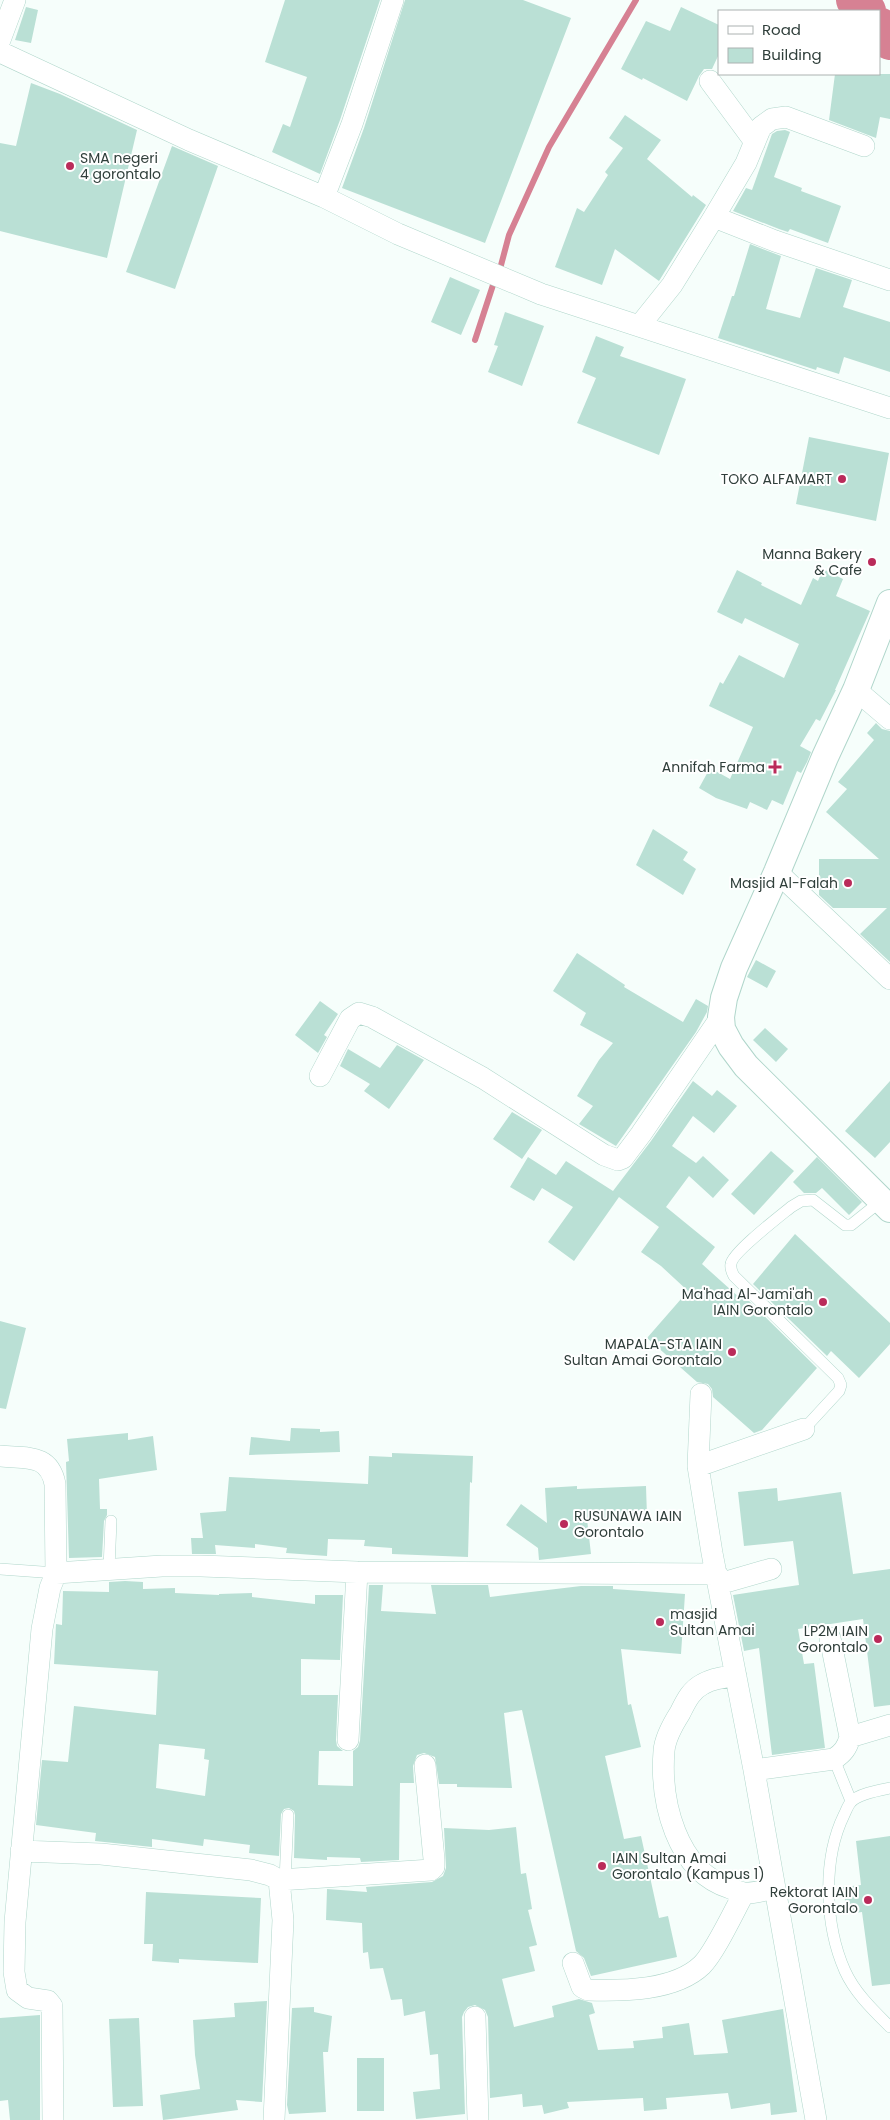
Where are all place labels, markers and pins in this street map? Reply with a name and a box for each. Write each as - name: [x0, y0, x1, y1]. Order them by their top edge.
- place label: SMA negeri 4 gorontalo: [80, 148, 161, 184]
- marker: SMA negeri 4 gorontalo: [64, 160, 76, 172]
- place label: TOKO ALFAMART: [721, 469, 832, 489]
- marker: TOKO ALFAMART: [836, 473, 848, 485]
- place label: Manna Bakery & Cafe: [762, 544, 862, 580]
- marker: Manna Bakery & Cafe: [866, 556, 878, 568]
- place label: Annifah Farma: [662, 757, 765, 777]
- marker: Annifah Farma: [769, 761, 781, 773]
- place label: Masjid Al-Falah: [730, 873, 838, 893]
- marker: Masjid Al-Falah: [842, 877, 854, 889]
- place label: Ma'had Al-Jami'ah IAIN Gorontalo: [682, 1284, 813, 1320]
- marker: Ma'had Al-Jami'ah IAIN Gorontalo: [817, 1296, 829, 1308]
- place label: MAPALA-STA IAIN Sultan Amai Gorontalo: [564, 1334, 722, 1370]
- marker: MAPALA-STA IAIN Sultan Amai Gorontalo: [726, 1346, 738, 1358]
- place label: RUSUNAWA IAIN Gorontalo: [574, 1506, 682, 1542]
- marker: RUSUNAWA IAIN Gorontalo: [558, 1518, 570, 1530]
- place label: masjid Sultan Amai: [670, 1604, 755, 1640]
- marker: masjid Sultan Amai: [654, 1616, 666, 1628]
- place label: LP2M IAIN Gorontalo: [798, 1621, 868, 1657]
- marker: LP2M IAIN Gorontalo: [872, 1633, 884, 1645]
- place label: IAIN Sultan Amai Gorontalo (Kampus 1): [612, 1848, 765, 1884]
- marker: IAIN Sultan Amai Gorontalo (Kampus 1): [596, 1860, 608, 1872]
- place label: Rektorat IAIN Gorontalo: [770, 1882, 858, 1918]
- marker: Rektorat IAIN Gorontalo: [862, 1894, 874, 1906]

